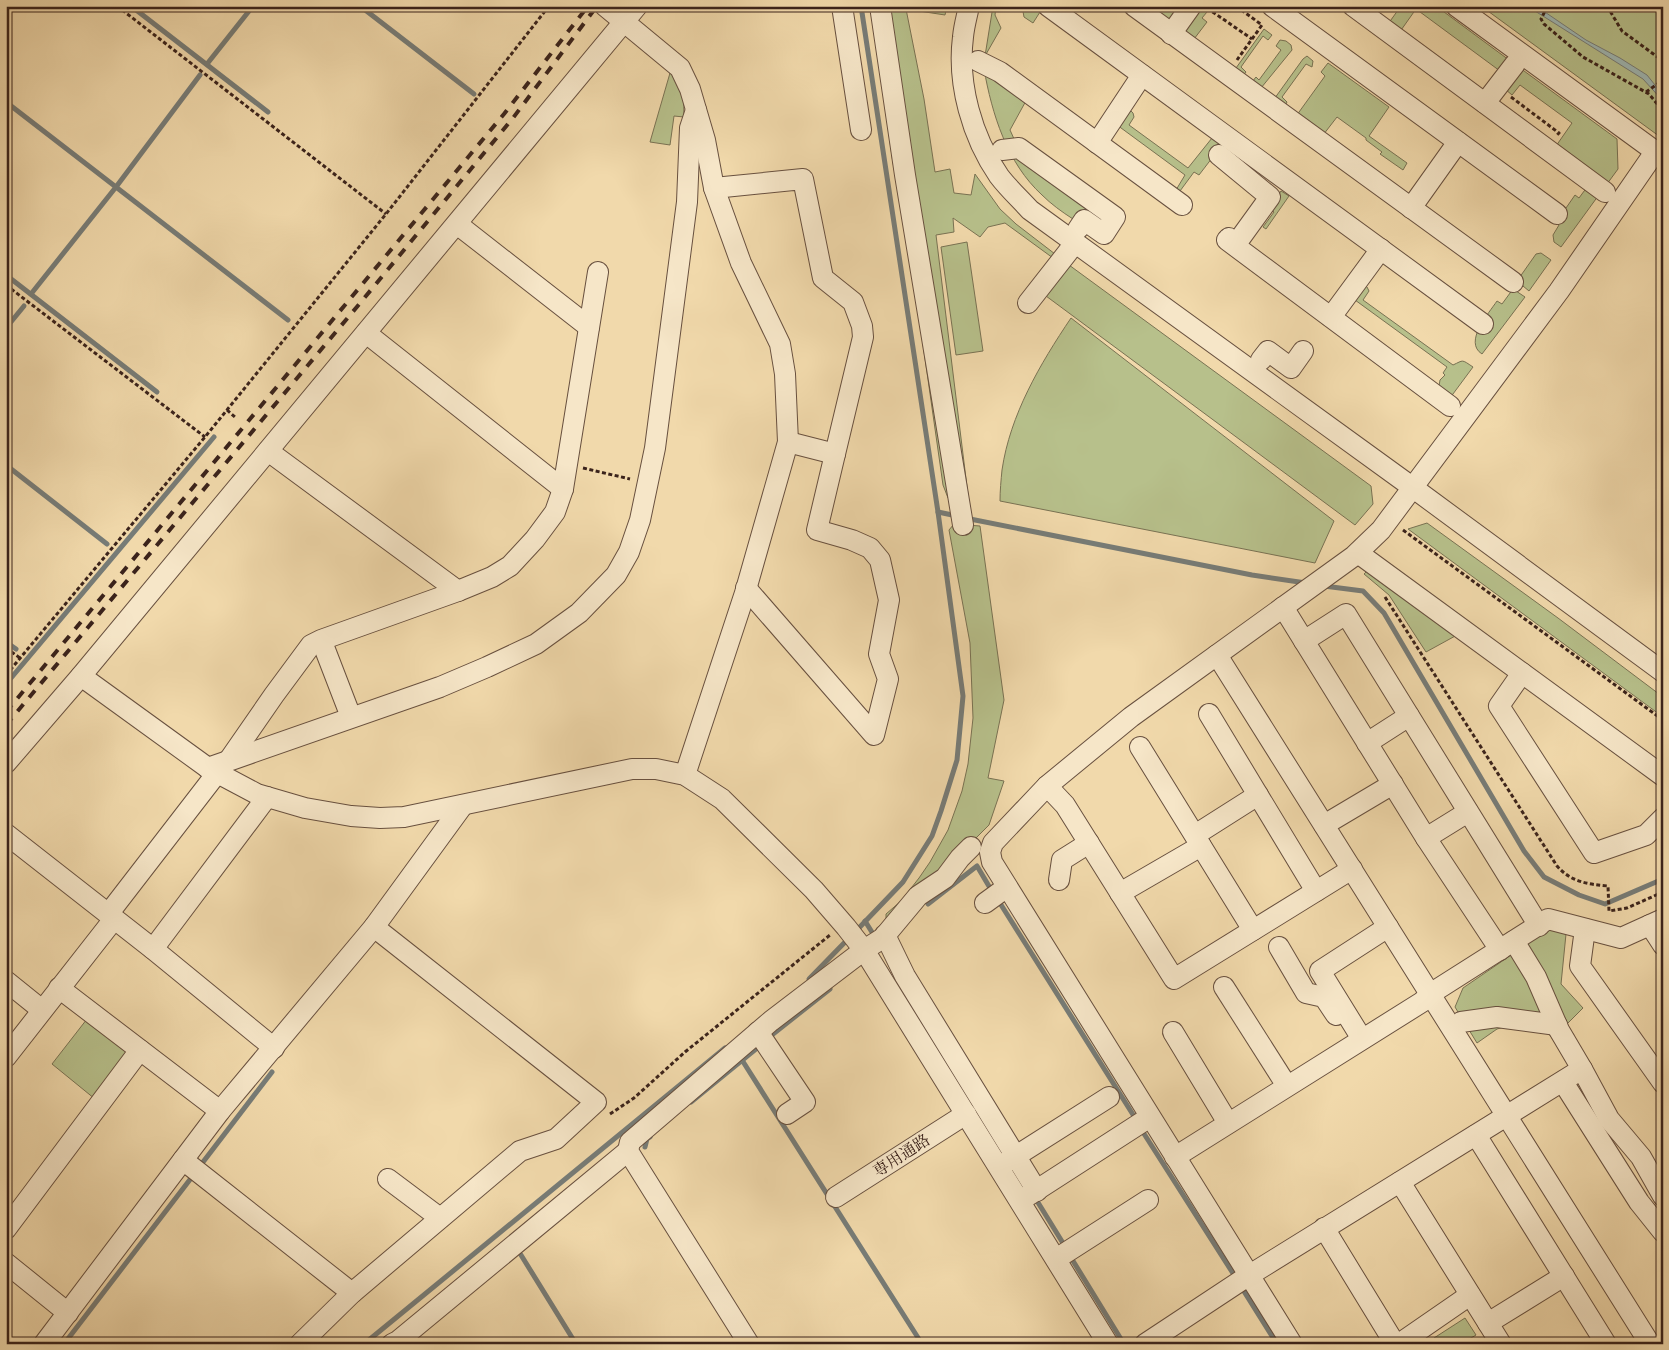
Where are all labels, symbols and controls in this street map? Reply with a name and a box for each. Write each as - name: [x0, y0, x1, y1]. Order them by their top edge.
- street label: 専用通路: [869, 1129, 933, 1181]

